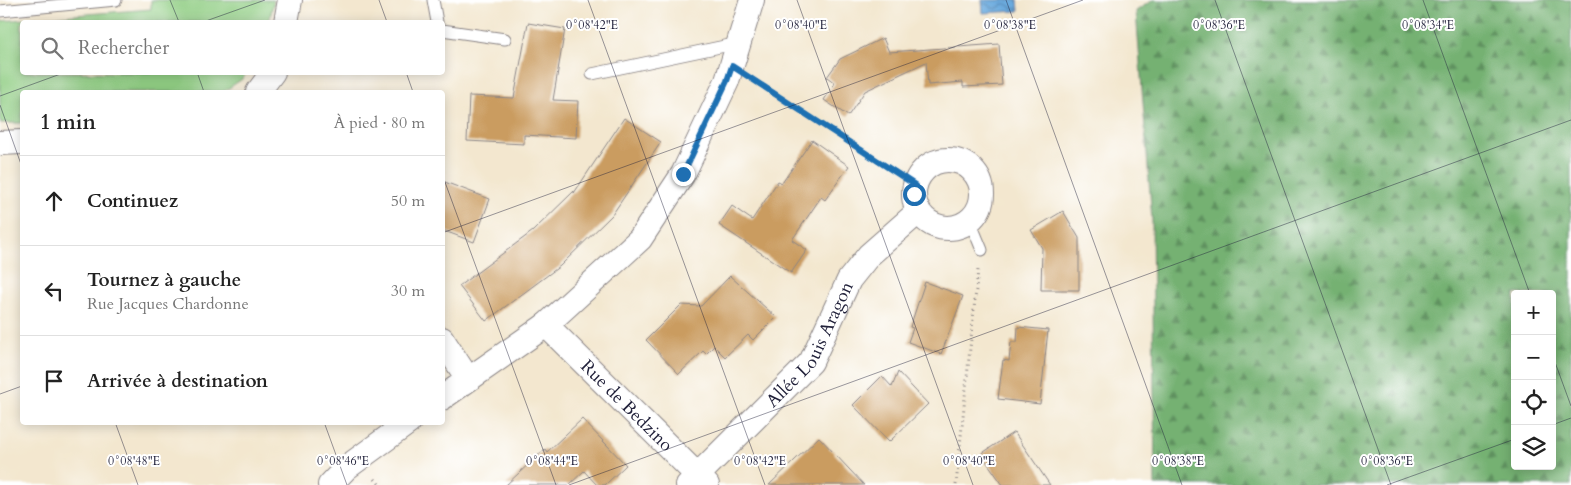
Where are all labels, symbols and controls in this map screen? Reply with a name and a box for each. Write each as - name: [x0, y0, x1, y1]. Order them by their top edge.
- text: 0°08'42"E: [566, 17, 618, 33]
- text: 0°08'40"E: [775, 17, 827, 33]
- text: 0°08'38"E: [984, 17, 1036, 33]
- text: 0°08'36"E: [1193, 17, 1245, 33]
- text: 0°08'34"E: [1402, 17, 1454, 33]
- search box: [20, 20, 445, 75]
- icon: search: [38, 34, 66, 62]
- text: Rechercher: [78, 35, 169, 61]
- text: 1 min: [40, 108, 96, 137]
- text: À pied · 80 m: [334, 112, 425, 134]
- route end: [672, 163, 695, 186]
- route start: [903, 183, 926, 206]
- icon: ahead: [40, 187, 68, 215]
- text: Continuez: [87, 188, 178, 214]
- text: 50 m: [391, 190, 425, 212]
- text: Tournez à gauche: [87, 267, 241, 293]
- icon: left: [40, 277, 68, 305]
- street label: Allée Louis Aragon: [761, 277, 860, 413]
- text: 30 m: [391, 280, 425, 302]
- map controls: [1511, 290, 1556, 470]
- button: +: [1511, 290, 1556, 335]
- text: Rue Jacques Chardonne: [87, 293, 249, 315]
- button: −: [1511, 335, 1556, 380]
- street label: Rue de Bedzino: [575, 354, 678, 457]
- icon: arrive: [40, 367, 68, 395]
- text: Arrivée à destination: [87, 368, 268, 394]
- button: locate: [1511, 380, 1556, 425]
- button: layers: [1511, 425, 1556, 470]
- text: 0°08'48"E: [108, 453, 160, 469]
- text: 0°08'46"E: [317, 453, 369, 469]
- text: 0°08'44"E: [526, 453, 578, 469]
- text: 0°08'42"E: [734, 453, 786, 469]
- text: 0°08'40"E: [943, 453, 995, 469]
- text: 0°08'38"E: [1152, 453, 1204, 469]
- text: 0°08'36"E: [1361, 453, 1413, 469]

